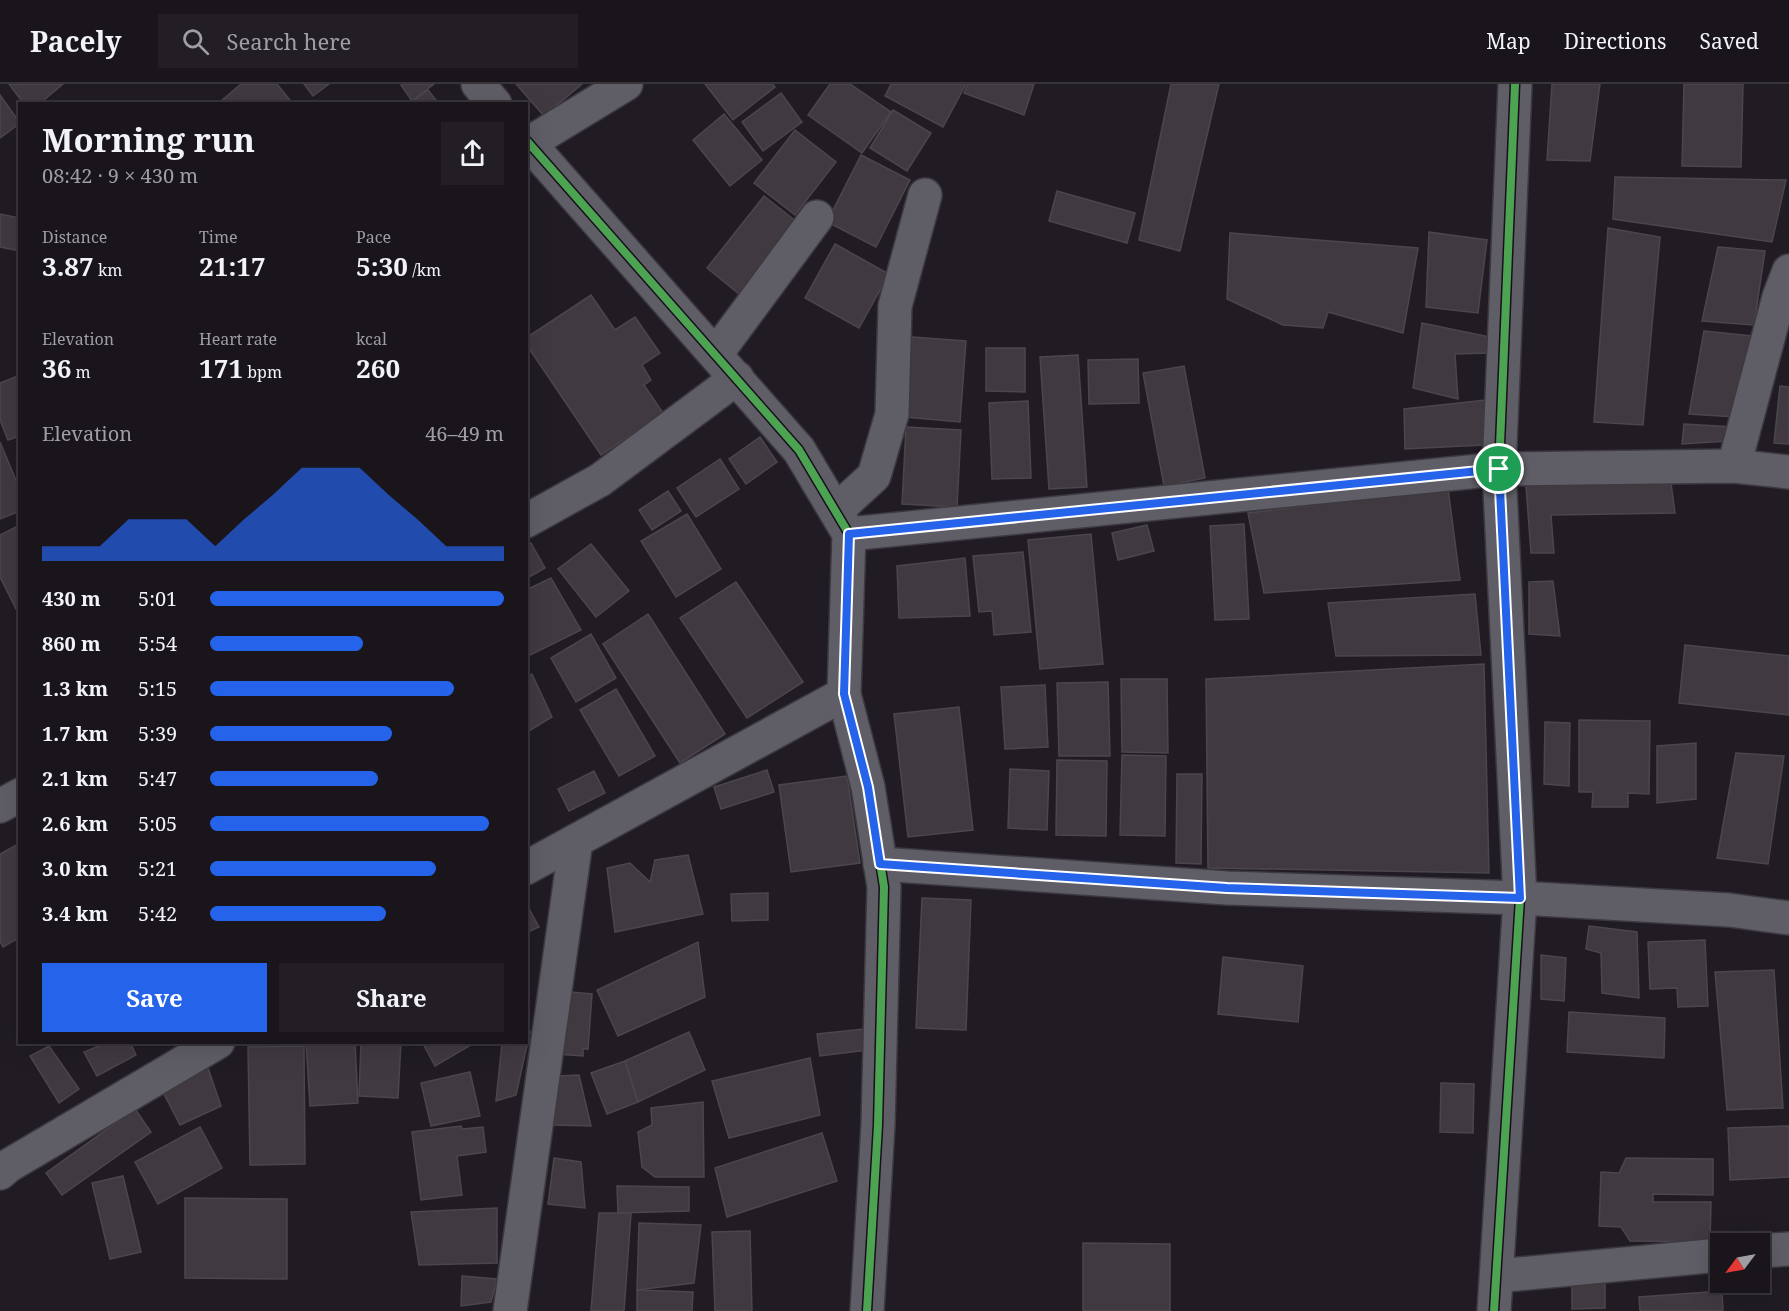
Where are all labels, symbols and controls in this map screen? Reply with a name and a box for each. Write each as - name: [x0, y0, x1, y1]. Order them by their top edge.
- search box: [158, 14, 578, 68]
- text: Pacely: [30, 22, 122, 60]
- icon: search: [179, 25, 212, 58]
- text: Search here: [227, 26, 351, 56]
- text: Map: [1486, 27, 1531, 55]
- text: Directions: [1564, 27, 1666, 55]
- text: Saved: [1699, 27, 1759, 55]
- text: Morning run: [42, 117, 255, 162]
- button: share: [441, 122, 504, 185]
- text: 08:42 · 9 × 430 m: [42, 162, 198, 189]
- text: Distance: [42, 226, 107, 248]
- text: Time: [199, 226, 238, 248]
- text: Pace: [356, 226, 391, 248]
- text: 3.87: [42, 248, 94, 284]
- text: 21:17: [199, 248, 266, 284]
- text: 5:30: [356, 248, 408, 284]
- text: km: [94, 259, 122, 281]
- text: /km: [408, 259, 441, 281]
- text: Elevation: [42, 328, 114, 350]
- text: Heart rate: [199, 328, 277, 350]
- text: kcal: [356, 328, 387, 350]
- text: 36: [42, 350, 71, 386]
- text: 171: [199, 350, 243, 386]
- text: 260: [356, 350, 400, 386]
- text: m: [71, 361, 91, 383]
- text: bpm: [243, 361, 282, 383]
- text: Elevation: [42, 420, 132, 447]
- text: 46–49 m: [425, 420, 504, 447]
- pin: [1473, 443, 1524, 494]
- icon: arrive: [1482, 452, 1515, 485]
- text: 430 m: [42, 585, 101, 612]
- text: 5:01: [138, 585, 177, 612]
- text: 860 m: [42, 630, 101, 657]
- text: 5:54: [138, 630, 177, 657]
- text: 1.3 km: [42, 675, 108, 702]
- text: 5:15: [138, 675, 177, 702]
- text: 1.7 km: [42, 720, 108, 747]
- text: 5:39: [138, 720, 177, 747]
- text: 2.1 km: [42, 765, 108, 792]
- text: 5:47: [138, 765, 177, 792]
- text: 2.6 km: [42, 810, 108, 837]
- text: 5:05: [138, 810, 177, 837]
- text: 3.0 km: [42, 855, 108, 882]
- text: 5:21: [138, 855, 177, 882]
- text: 3.4 km: [42, 900, 108, 927]
- text: 5:42: [138, 900, 177, 927]
- button: Save: [42, 963, 267, 1032]
- button: Share: [279, 963, 504, 1032]
- north arrow: [1710, 1233, 1770, 1293]
- map controls: [1710, 1233, 1770, 1293]

